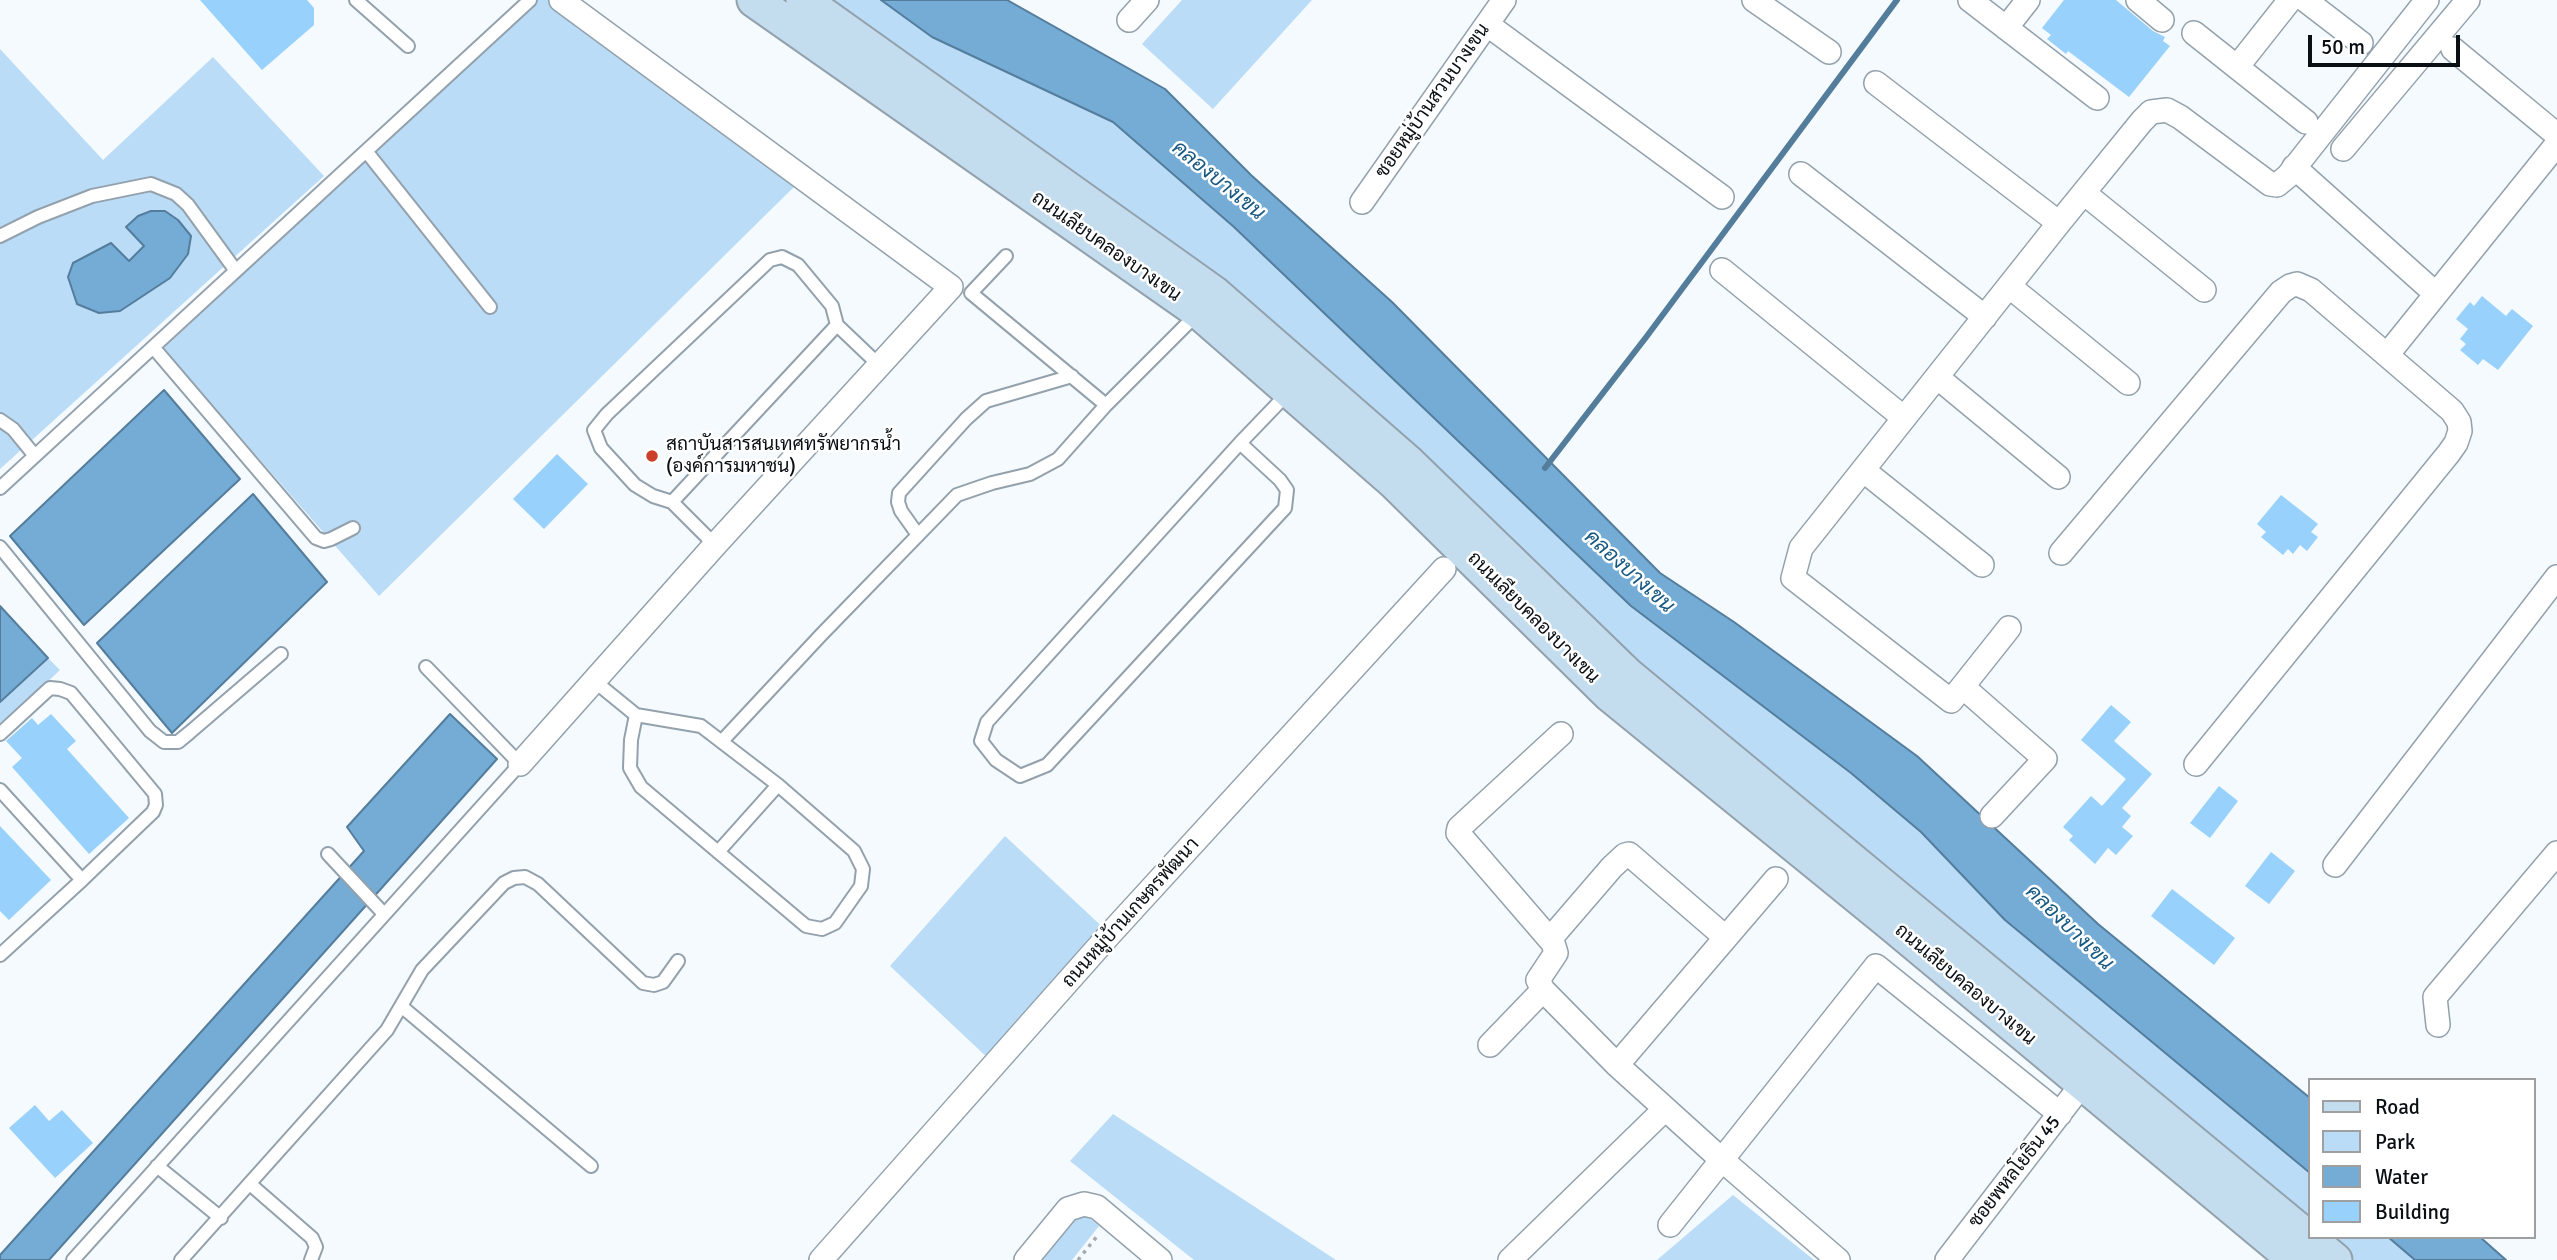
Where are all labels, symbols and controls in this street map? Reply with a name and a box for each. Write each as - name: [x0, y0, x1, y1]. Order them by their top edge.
- street label: ซอยหมู่บ้านสวนบางเขน: [1371, 19, 1495, 183]
- scale bar: [2312, 21, 2464, 65]
- text: 50 m: [2321, 34, 2365, 60]
- water label: คลองบางเขน: [1166, 136, 1270, 226]
- street label: ถนนเลียบคลองบางเขน: [1027, 187, 1185, 307]
- place label: สถาบันสารสนเทศทรัพยากรน้ำ (องค์การมหาชน): [666, 434, 901, 478]
- marker: สถาบันสารสนเทศทรัพยากรน้ำ (องค์การมหาชน): [644, 448, 660, 464]
- water label: คลองบางเขน: [1579, 525, 1679, 619]
- street label: ถนนเลียบคลองบางเขน: [1462, 547, 1604, 689]
- street label: ถนนหมู่บ้านเกษตรพัฒนา: [1058, 833, 1204, 993]
- water label: คลองบางเขน: [2020, 880, 2118, 976]
- street label: ถนนเลียบคลองบางเขน: [1890, 919, 2040, 1051]
- legend: [2308, 1078, 2536, 1239]
- text: Road: [2375, 1094, 2420, 1120]
- street label: ซอยพหลโยธิน 45: [1964, 1112, 2066, 1232]
- text: Park: [2375, 1129, 2415, 1155]
- text: Water: [2375, 1164, 2428, 1190]
- text: Building: [2375, 1199, 2450, 1225]

